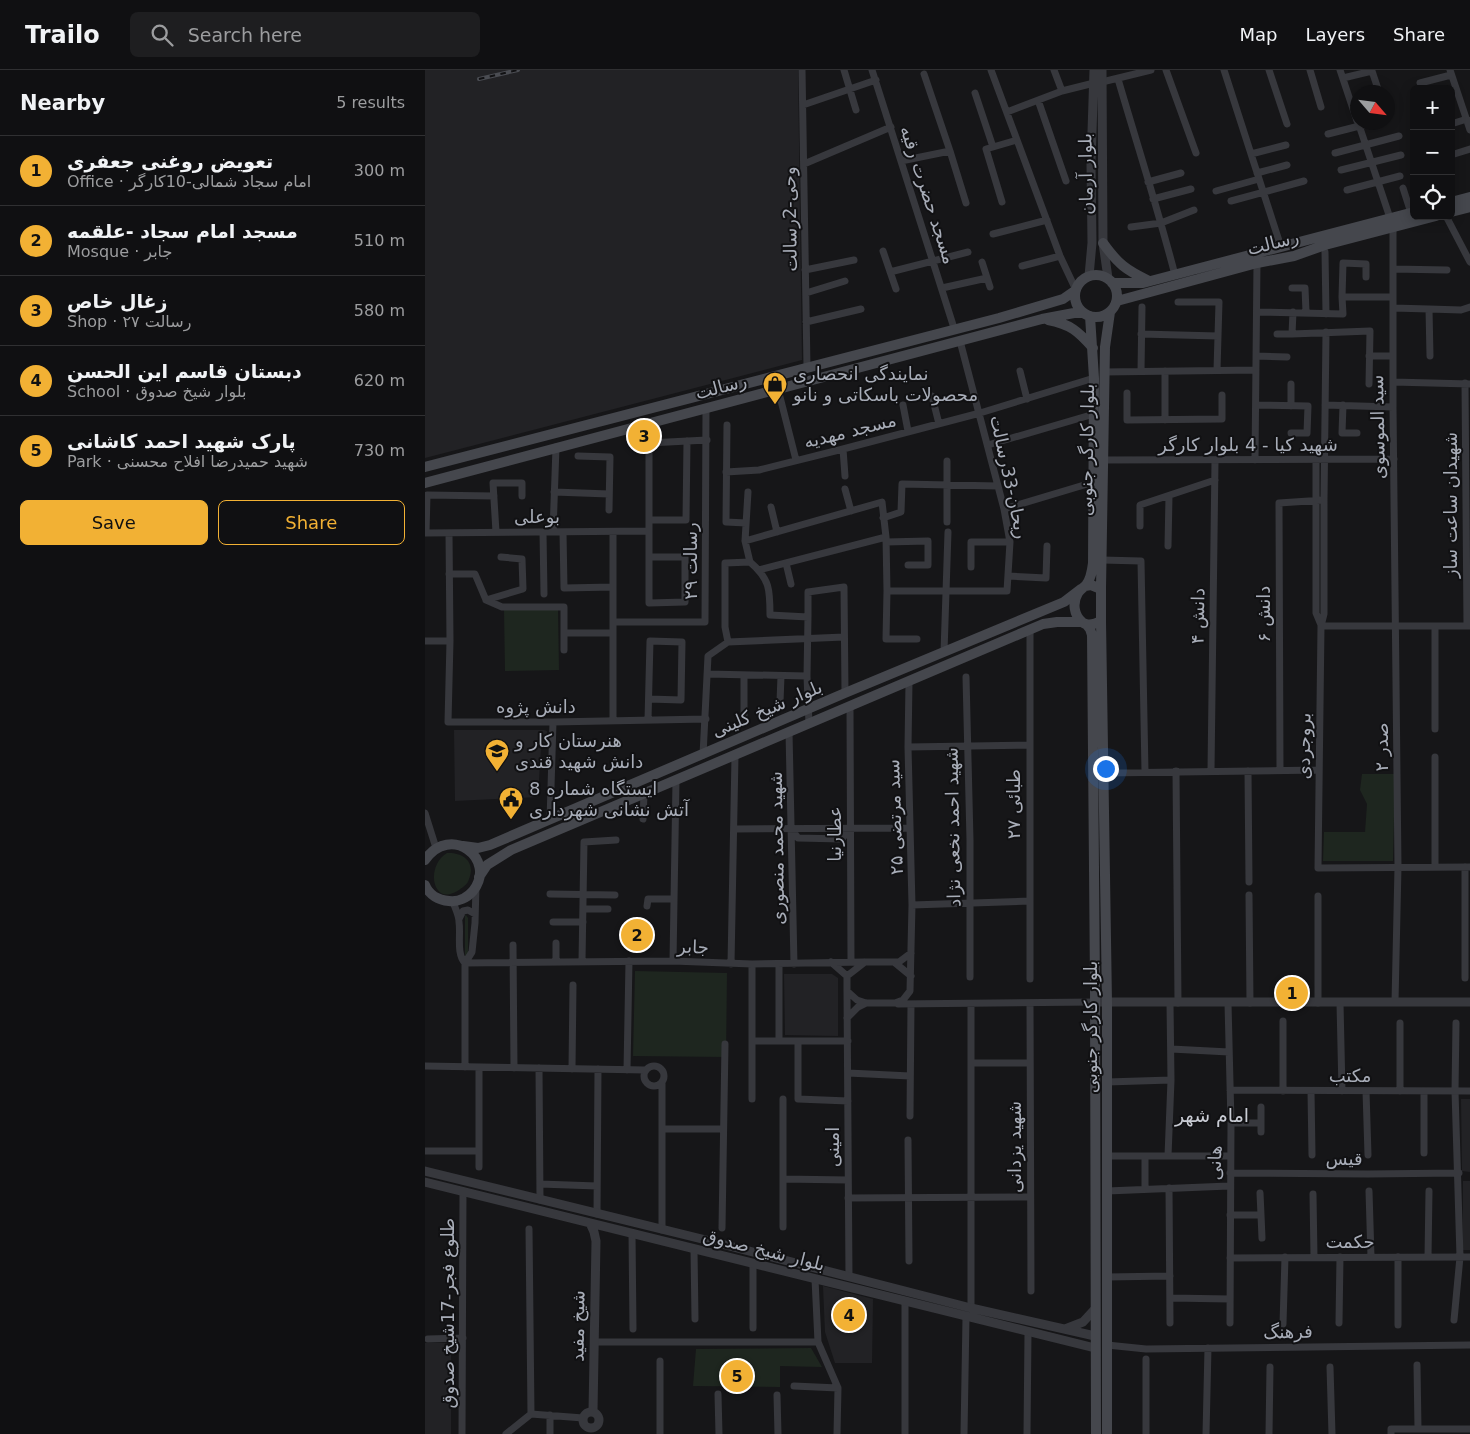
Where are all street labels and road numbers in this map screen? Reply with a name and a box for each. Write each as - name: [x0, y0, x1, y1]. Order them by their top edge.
- street label: مسجد حضرت رقیه: [895, 123, 961, 267]
- street label: بلوار آرمان: [1073, 133, 1098, 215]
- street label: وحی-2رسالت: [778, 166, 802, 272]
- street label: رسالت: [1245, 226, 1301, 259]
- street label: رسالت: [693, 370, 749, 403]
- street label: سید الموسوی: [1366, 375, 1390, 479]
- street label: بلوار کارگر جنوبی: [1075, 384, 1099, 516]
- street label: مسجد مهدیه: [801, 409, 899, 453]
- street label: ریحان-33رسالت: [986, 413, 1033, 541]
- street label: شهیدان ساعت ساز: [1440, 432, 1462, 579]
- street label: شهید کیا - 4 بلوار کارگر: [1157, 434, 1338, 456]
- street label: بوعلی: [514, 506, 560, 528]
- street label: رسالت ۲۹: [680, 522, 701, 600]
- street label: دانش ۶: [1253, 586, 1274, 642]
- street label: دانش ۴: [1187, 588, 1208, 644]
- street label: بلوار شیخ کلینی: [708, 676, 826, 742]
- street label: دانش پژوه: [496, 696, 576, 718]
- street label: بروجردی: [1292, 712, 1316, 780]
- street label: صدر ۲: [1371, 723, 1392, 771]
- street label: شهید احمد نخعی نژاد: [941, 747, 965, 907]
- street label: ۲۵ سید مرتضی: [882, 759, 908, 875]
- street label: طبائی ۲۷: [1003, 769, 1024, 839]
- street label: شهید محمد منصوری: [765, 771, 789, 925]
- street label: عطارنیا: [824, 806, 845, 862]
- street label: جابر: [676, 935, 709, 959]
- street label: بلوار کارگر جنوبی: [1080, 961, 1102, 1093]
- street label: مکتب: [1329, 1065, 1371, 1086]
- street label: شهید یزدانی: [1004, 1101, 1026, 1193]
- street label: امینی: [822, 1127, 843, 1167]
- street label: هانی: [1204, 1145, 1225, 1181]
- street label: قیس: [1326, 1148, 1362, 1169]
- street label: طلوع فجر-17شیخ صدوق: [437, 1218, 459, 1408]
- street label: بلوار شیخ صدوق: [701, 1224, 827, 1276]
- street label: حکمت: [1325, 1231, 1375, 1252]
- street label: شیخ مفید: [566, 1290, 590, 1362]
- street label: فرهنگ: [1263, 1321, 1313, 1343]

